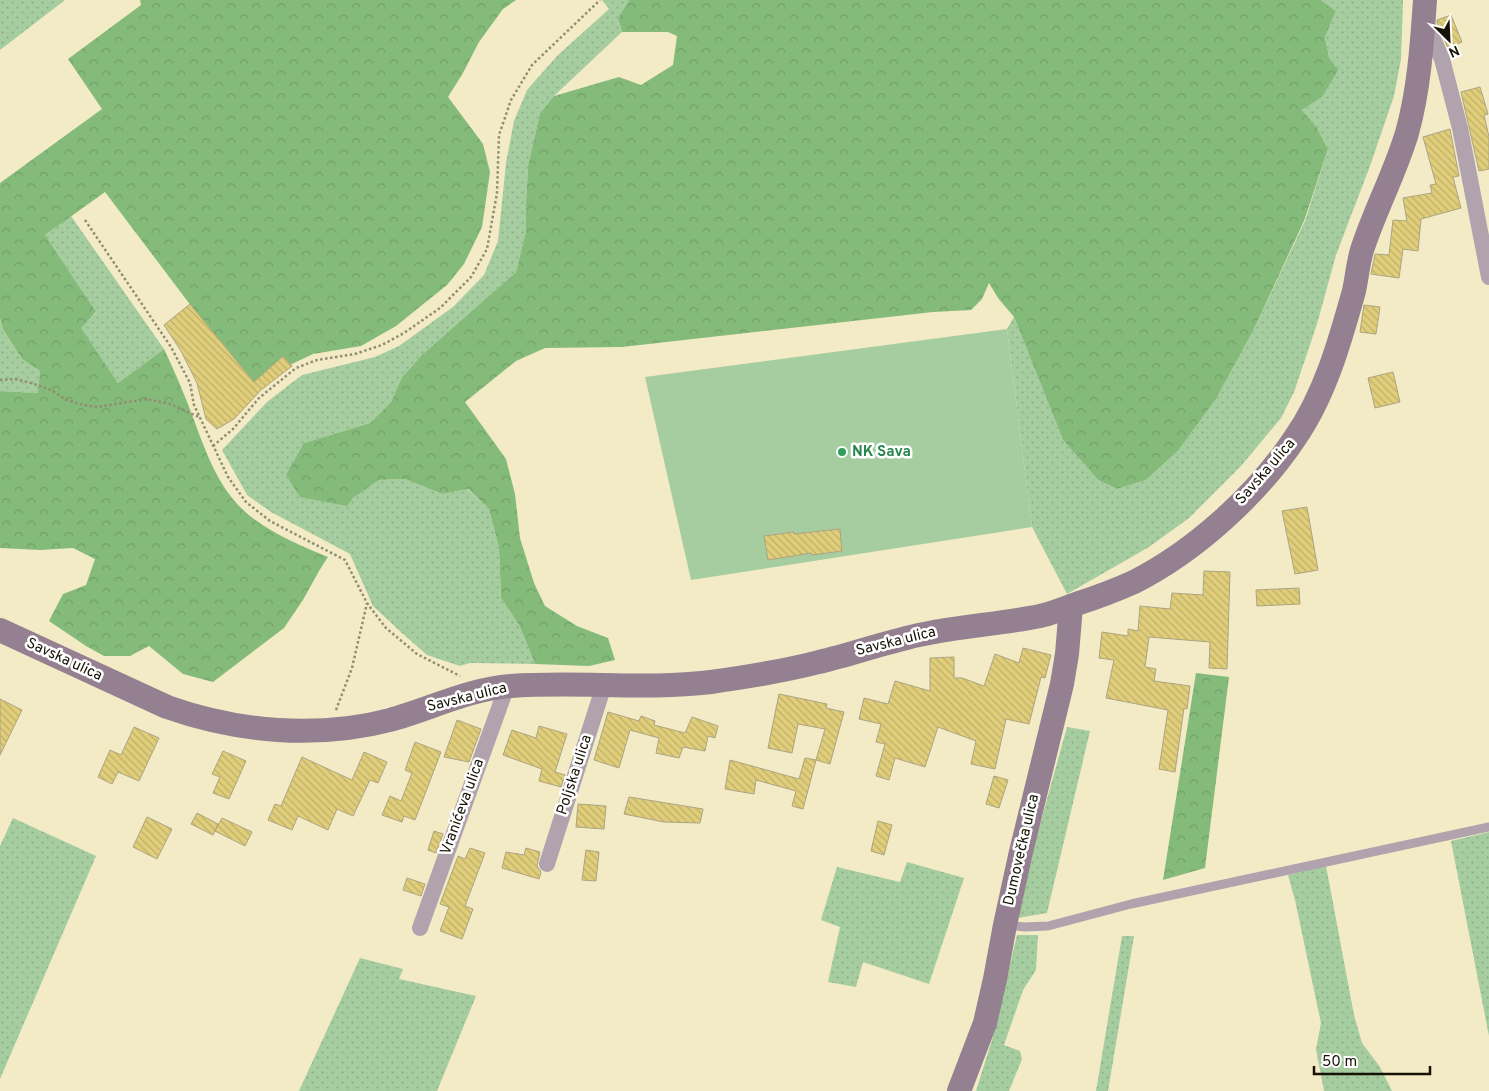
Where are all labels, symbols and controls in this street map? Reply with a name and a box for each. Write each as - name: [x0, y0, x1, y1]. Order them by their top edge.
- north arrow: [1424, 15, 1474, 65]
- text: N: [1446, 41, 1462, 60]
- street label: Savska ulica: [1232, 435, 1300, 509]
- place label: NK Sava: [852, 443, 911, 462]
- marker: NK Sava: [836, 446, 848, 458]
- street label: Savska ulica: [854, 623, 938, 661]
- street label: Savska ulica: [23, 634, 105, 686]
- street label: Savska ulica: [425, 679, 509, 717]
- street label: Poljska ulica: [553, 732, 597, 818]
- street label: Vranićeva ulica: [437, 756, 489, 858]
- street label: Dumovečka ulica: [1000, 792, 1044, 908]
- scale bar: [1314, 1044, 1430, 1076]
- text: 50 m: [1322, 1053, 1357, 1072]

